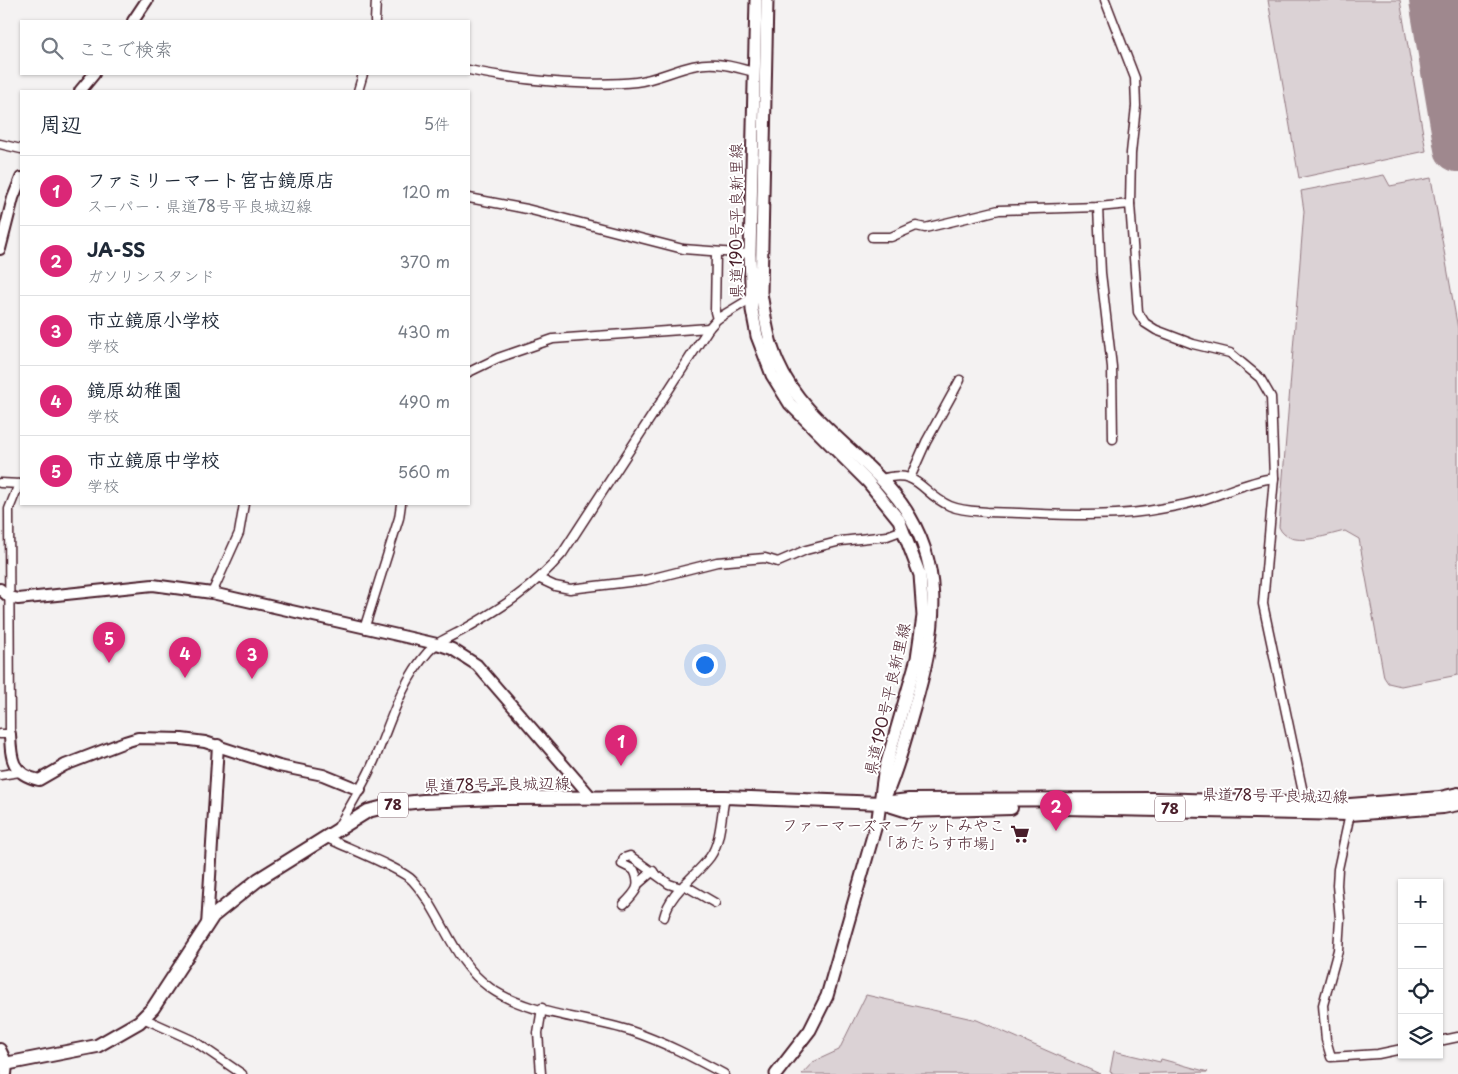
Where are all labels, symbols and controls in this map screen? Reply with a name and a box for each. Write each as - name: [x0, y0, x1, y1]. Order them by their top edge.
- search box: [20, 20, 470, 75]
- icon: search: [38, 34, 66, 62]
- text: ここで検索: [78, 34, 173, 62]
- text: 周辺: [40, 107, 82, 139]
- text: 5件: [424, 111, 450, 135]
- street label: 県道190号平良新里線: [723, 143, 747, 299]
- text: ファミリーマート宮古鏡原店: [87, 165, 335, 193]
- text: 1: [52, 179, 60, 203]
- text: 120 m: [403, 179, 450, 203]
- text: スーパー · 県道78号平良城辺線: [87, 193, 312, 217]
- text: JA-SS: [87, 235, 145, 263]
- text: 2: [50, 249, 62, 273]
- text: 370 m: [400, 249, 450, 273]
- text: ガソリンスタンド: [87, 263, 215, 287]
- text: 市立鏡原小学校: [87, 305, 220, 333]
- text: 3: [51, 319, 61, 343]
- text: 430 m: [398, 319, 450, 343]
- text: 学校: [87, 333, 119, 357]
- text: 鏡原幼稚園: [87, 375, 182, 403]
- text: 4: [51, 389, 61, 413]
- text: 490 m: [399, 389, 450, 413]
- text: 学校: [87, 403, 119, 427]
- text: 市立鏡原中学校: [87, 445, 220, 473]
- text: 5: [51, 459, 61, 483]
- text: 560 m: [398, 459, 450, 483]
- text: 学校: [87, 473, 119, 497]
- street label: 県道190号平良新里線: [857, 620, 915, 778]
- pin: 5: [93, 622, 125, 663]
- pin: 4: [169, 637, 201, 678]
- pin: 3: [236, 638, 268, 679]
- your location: [692, 652, 718, 678]
- pin: 1: [605, 725, 637, 766]
- street label: 県道78号平良城辺線: [423, 770, 571, 796]
- street label: 県道78号平良城辺線: [1201, 781, 1349, 807]
- pin: 2: [1040, 790, 1072, 831]
- road number: 78: [378, 792, 408, 818]
- road number: 78: [1155, 796, 1185, 822]
- place label: ファーマーズマーケットみやこ 「あたらす市場」: [782, 812, 1005, 854]
- supermarket icon: ファーマーズマーケットみやこ 「あたらす市場」: [1009, 823, 1031, 845]
- map controls: [1398, 879, 1443, 1059]
- button: +: [1398, 879, 1443, 924]
- button: −: [1398, 924, 1443, 969]
- button: locate: [1398, 969, 1443, 1014]
- button: layers: [1398, 1014, 1443, 1059]

